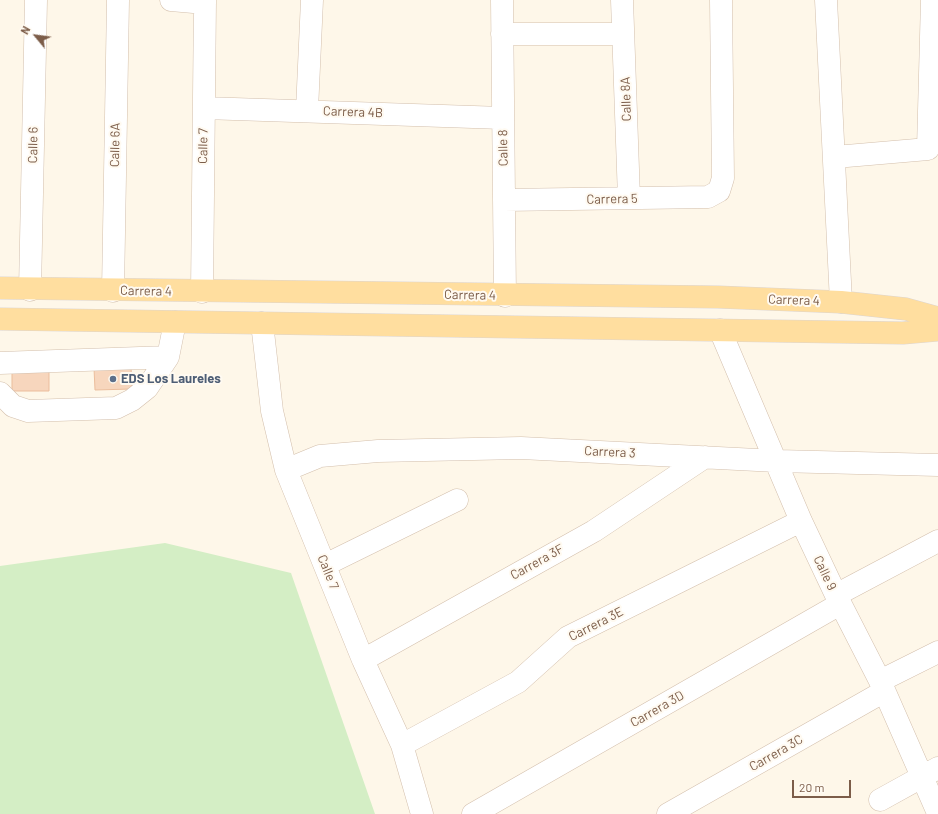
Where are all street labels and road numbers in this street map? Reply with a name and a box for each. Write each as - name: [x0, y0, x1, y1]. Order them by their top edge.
- street label: Calle 8A: [617, 76, 635, 122]
- street label: Carrera 4B: [323, 103, 383, 121]
- street label: Calle 6A: [107, 123, 123, 167]
- street label: Calle 6: [25, 127, 41, 163]
- street label: Calle 7: [195, 128, 211, 164]
- street label: Calle 8: [495, 130, 511, 166]
- street label: Carrera 5: [586, 191, 638, 207]
- street label: Carrera 4: [120, 283, 172, 299]
- street label: Carrera 4: [444, 287, 496, 303]
- street label: Carrera 4: [768, 291, 820, 309]
- street label: Carrera 3: [584, 443, 636, 461]
- street label: Carrera 3F: [508, 541, 566, 583]
- street label: Calle 7: [314, 552, 342, 592]
- street label: Calle 9: [810, 553, 840, 593]
- street label: Carrera 3E: [566, 604, 626, 644]
- street label: Carrera 3D: [627, 687, 687, 731]
- street label: Carrera 3C: [746, 731, 806, 775]

